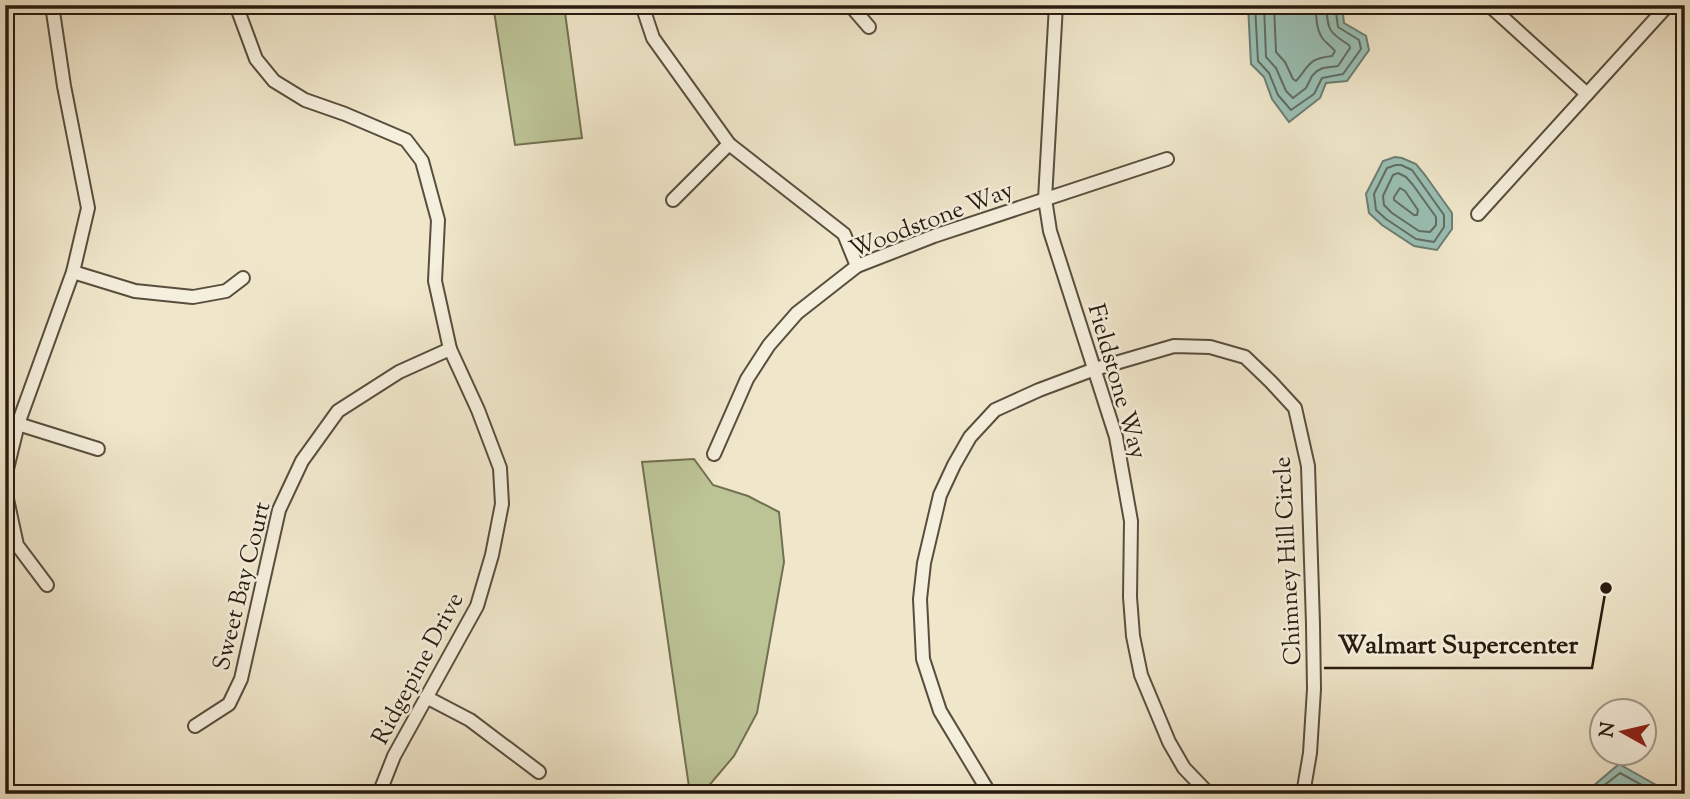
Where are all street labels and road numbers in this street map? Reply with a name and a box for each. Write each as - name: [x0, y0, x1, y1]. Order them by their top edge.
- street label: Woodstone Way: [845, 174, 1019, 268]
- street label: Fieldstone Way: [1078, 300, 1154, 463]
- street label: Chimney Hill Circle: [1267, 455, 1311, 666]
- street label: Sweet Bay Court: [206, 499, 280, 674]
- street label: Ridgepine Drive: [364, 587, 473, 751]

